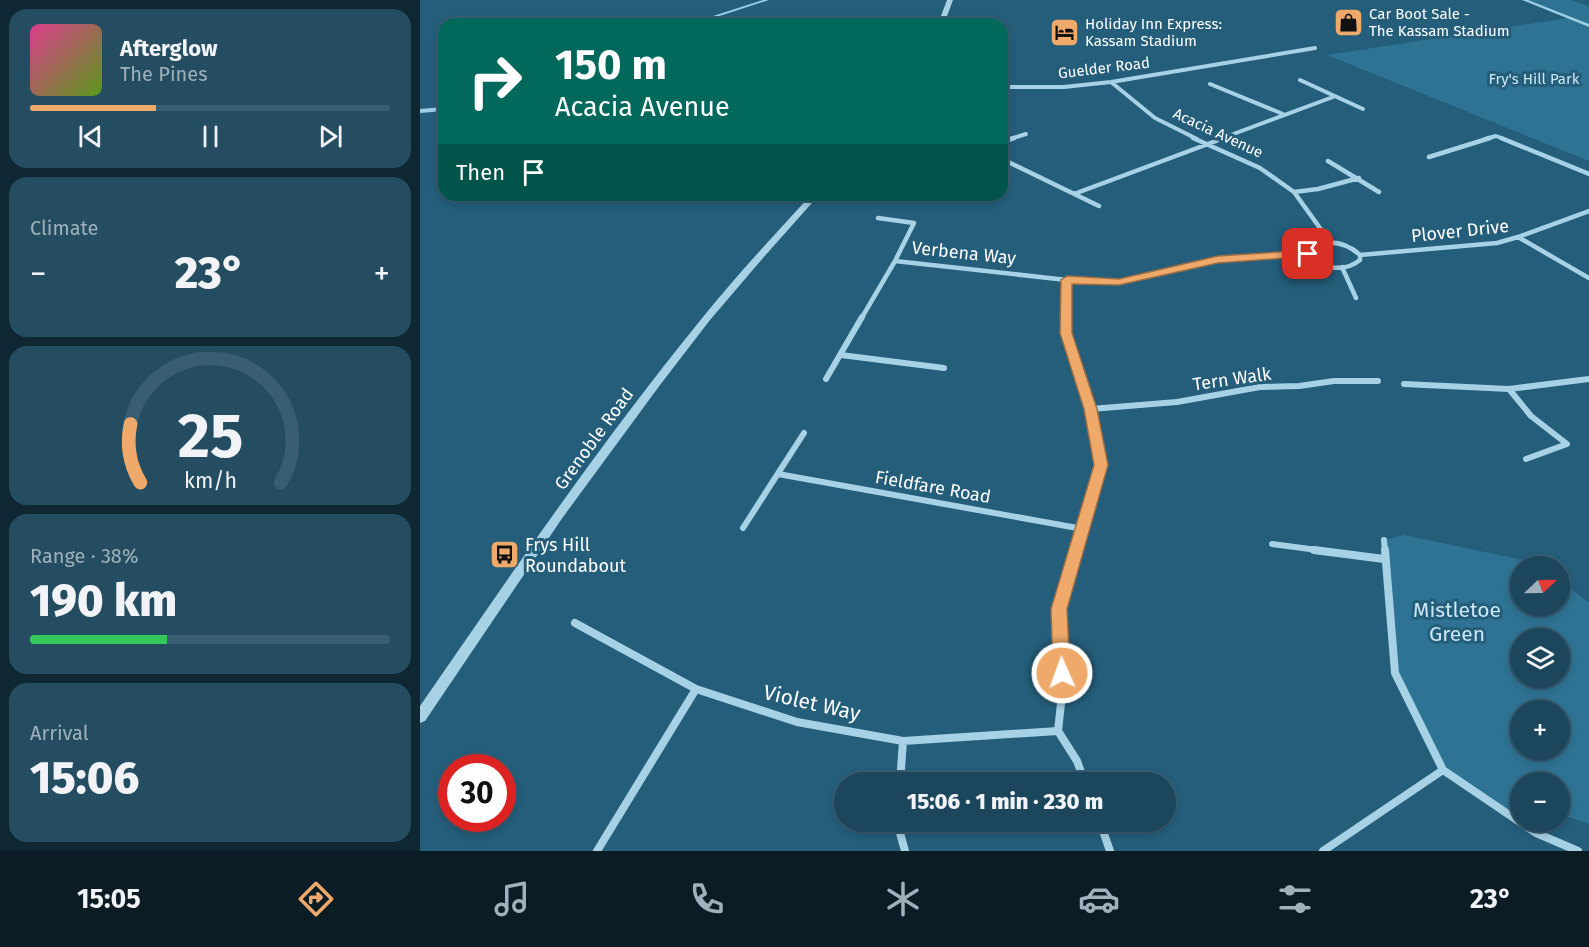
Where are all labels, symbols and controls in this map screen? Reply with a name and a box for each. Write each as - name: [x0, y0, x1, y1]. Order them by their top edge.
- place label: Car Boot Sale - The Kassam Stadium: [1369, 5, 1510, 40]
- shop icon: Car Boot Sale - The Kassam Stadium: [1332, 7, 1364, 39]
- place label: Holiday Inn Express: Kassam Stadium: [1085, 15, 1222, 50]
- hotel icon: Holiday Inn Express: Kassam Stadium: [1048, 17, 1080, 49]
- text: Afterglow: [120, 35, 217, 62]
- text: 150 m: [555, 40, 667, 90]
- icon: right: [456, 42, 534, 120]
- street label: Guelder Road: [1057, 53, 1151, 83]
- text: The Pines: [120, 62, 207, 86]
- park label: Fry's Hill Park: [1489, 70, 1580, 88]
- text: Acacia Avenue: [555, 91, 730, 123]
- street label: Acacia Avenue: [1170, 104, 1266, 162]
- icon: previous: [74, 120, 107, 153]
- icon: pause: [194, 120, 227, 153]
- icon: next: [314, 120, 347, 153]
- icon: arrive: [517, 156, 550, 189]
- text: Then: [456, 159, 505, 186]
- street label: Plover Drive: [1410, 215, 1510, 247]
- text: Climate: [30, 216, 98, 240]
- pin: [1282, 228, 1333, 279]
- street label: Verbena Way: [911, 237, 1017, 269]
- icon: arrive: [1291, 237, 1324, 270]
- text: 23°: [175, 246, 245, 300]
- text: −: [30, 254, 47, 294]
- text: +: [374, 254, 390, 294]
- street label: Tern Walk: [1191, 363, 1273, 395]
- street label: Grenoble Road: [550, 384, 638, 494]
- text: 25: [177, 399, 243, 474]
- street label: Fieldfare Road: [873, 466, 993, 508]
- text: km/h: [183, 468, 237, 494]
- place label: Frys Hill Roundabout: [525, 534, 626, 577]
- bus stop icon: Frys Hill Roundabout: [488, 539, 520, 571]
- text: Range · 38%: [30, 544, 138, 568]
- north arrow: [1510, 556, 1570, 616]
- map controls: [1510, 556, 1570, 832]
- text: 190 km: [30, 574, 177, 628]
- park label: Mistletoe Green: [1413, 597, 1501, 647]
- button: layers: [1510, 628, 1570, 688]
- position arrow: [1030, 641, 1094, 705]
- street label: Violet Way: [761, 679, 864, 727]
- button: +: [1510, 700, 1570, 760]
- text: Arrival: [30, 721, 89, 745]
- text: 15:06: [30, 751, 139, 805]
- speed limit sign: 30: [438, 754, 516, 832]
- button: −: [1510, 772, 1570, 832]
- text: 15:06 · 1 min · 230 m: [907, 788, 1103, 815]
- icon: directions: [295, 878, 337, 920]
- icon: music: [491, 878, 533, 920]
- icon: phone: [686, 878, 728, 920]
- icon: climate: [882, 878, 924, 920]
- icon: car: [1078, 878, 1120, 920]
- icon: filters: [1274, 878, 1316, 920]
- text: 15:05: [77, 883, 141, 915]
- text: 23°: [1470, 883, 1512, 915]

